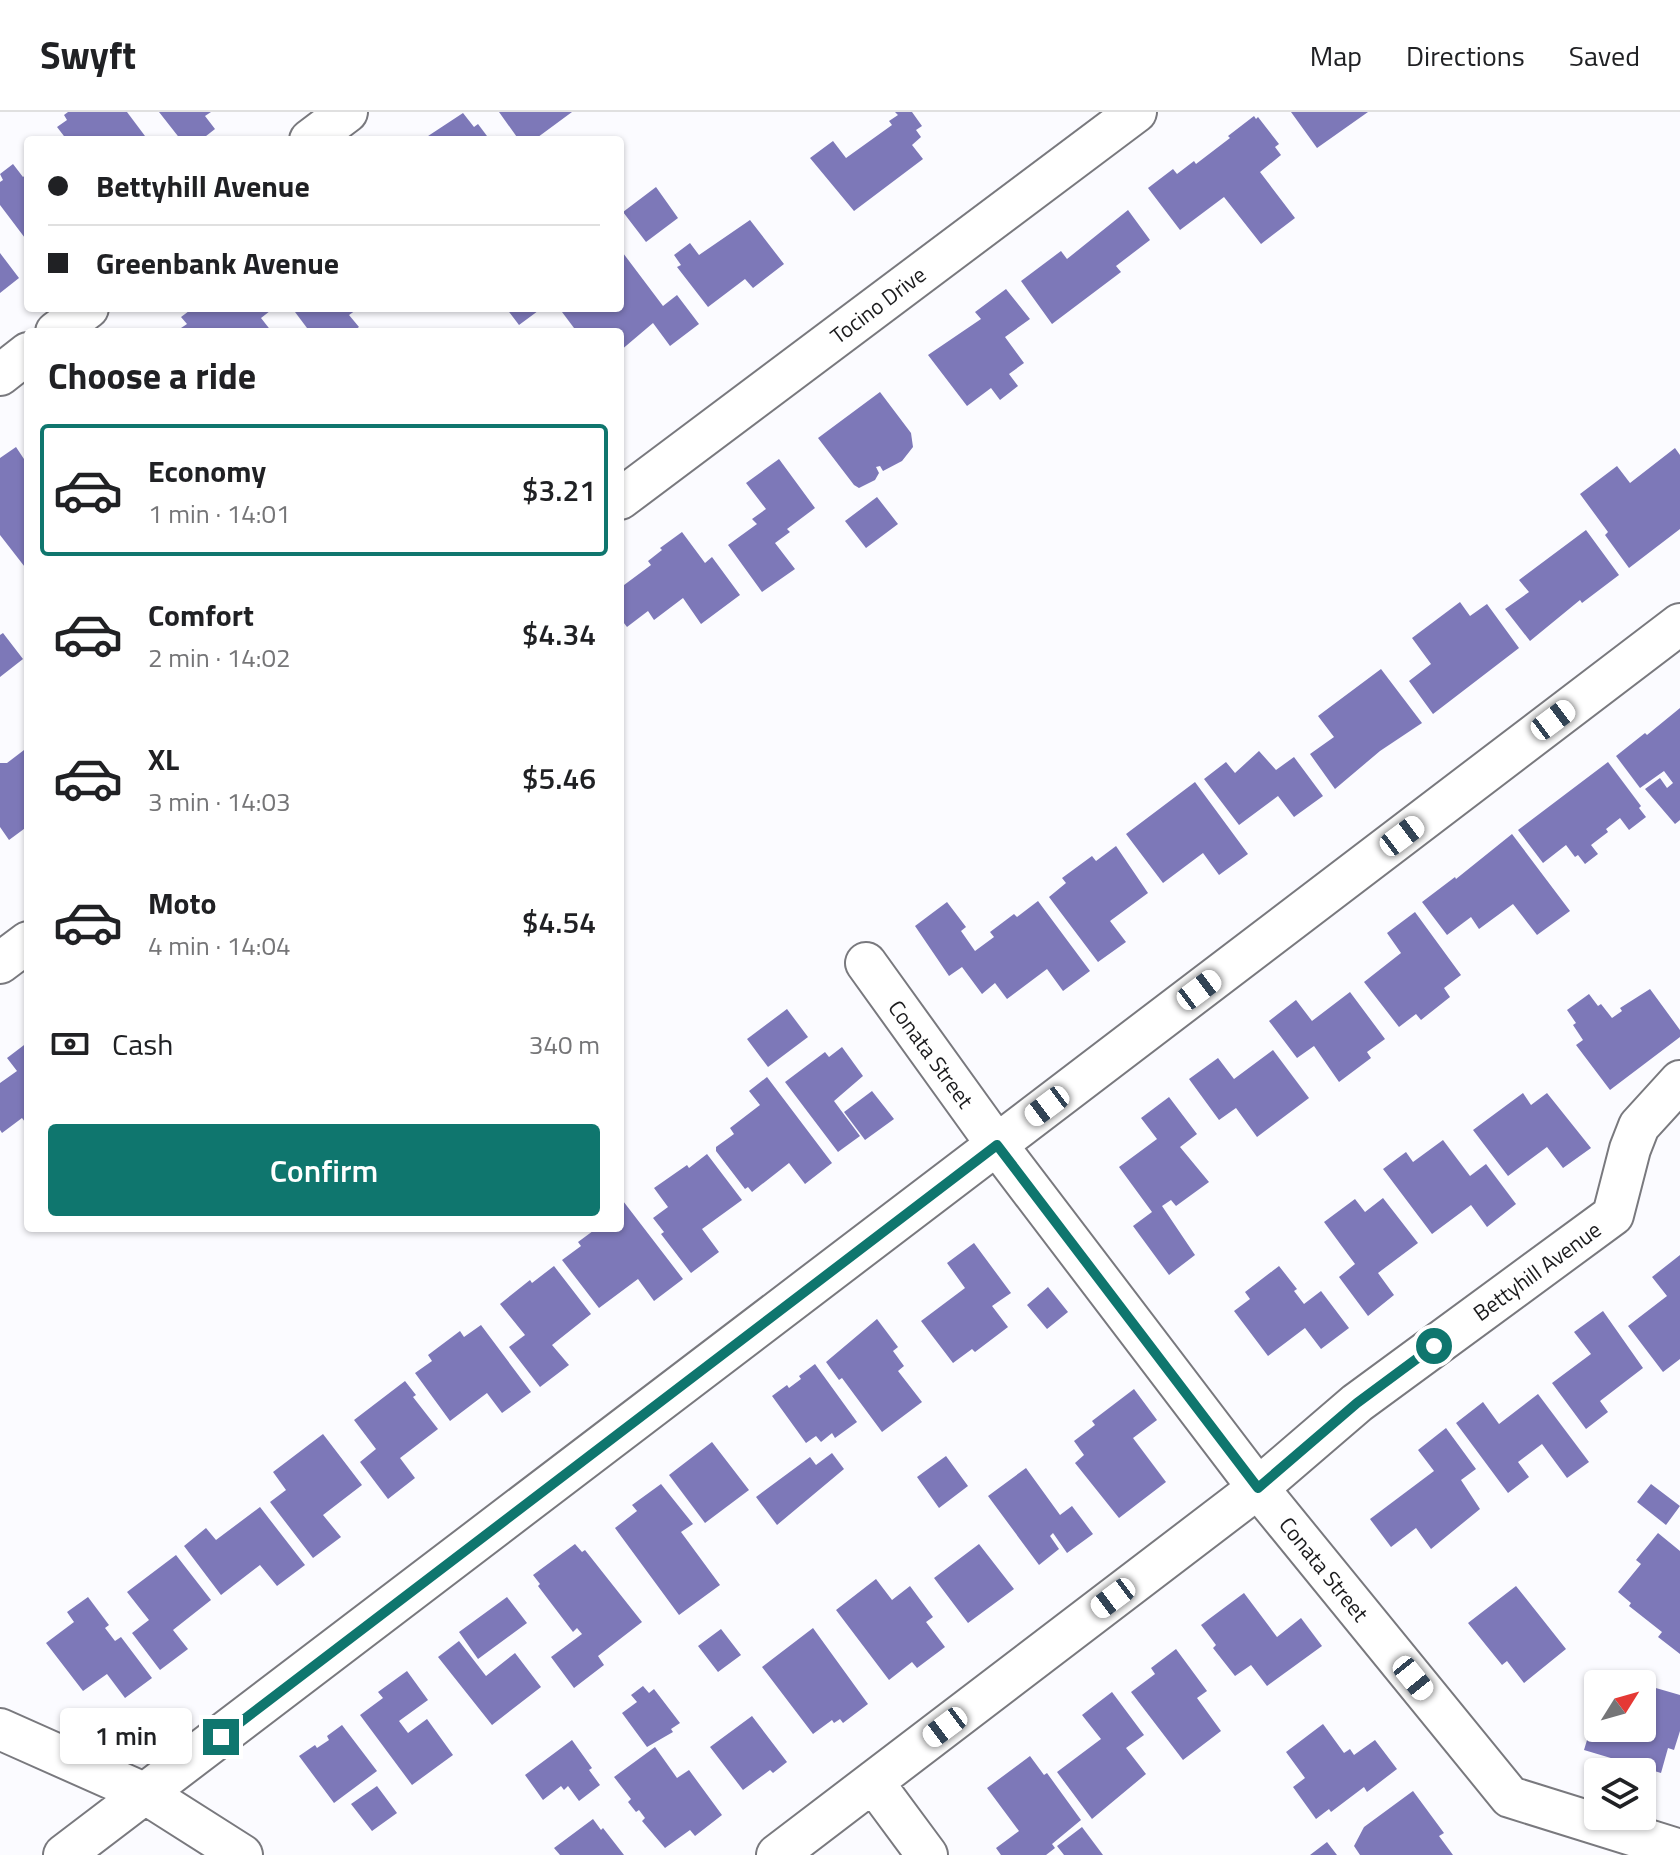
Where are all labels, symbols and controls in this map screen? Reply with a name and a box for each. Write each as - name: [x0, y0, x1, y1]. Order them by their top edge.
- text: Swyft: [40, 26, 136, 84]
- text: Map: [1310, 34, 1362, 77]
- text: Directions: [1406, 34, 1525, 77]
- text: Saved: [1569, 34, 1640, 77]
- text: Bettyhill Avenue: [96, 163, 310, 209]
- text: Greenbank Avenue: [96, 240, 339, 286]
- street label: Tocino Drive: [823, 258, 933, 352]
- text: Choose a ride: [48, 348, 256, 403]
- text: Economy: [148, 448, 266, 494]
- icon: car: [52, 454, 124, 526]
- text: $3.21: [522, 467, 596, 513]
- text: 1 min · 14:01: [148, 494, 291, 533]
- text: Comfort: [148, 592, 254, 638]
- icon: car: [52, 598, 124, 670]
- text: $4.34: [522, 611, 596, 657]
- text: 2 min · 14:02: [148, 638, 291, 677]
- car: [1527, 696, 1579, 744]
- text: XL: [148, 736, 179, 782]
- icon: car: [52, 742, 124, 814]
- text: $5.46: [522, 755, 596, 801]
- text: 3 min · 14:03: [148, 782, 291, 821]
- car: [1376, 812, 1428, 860]
- text: Moto: [148, 880, 216, 926]
- icon: car: [52, 886, 124, 958]
- text: $4.54: [522, 899, 596, 945]
- text: 4 min · 14:04: [148, 926, 291, 965]
- car: [1173, 966, 1225, 1014]
- street label: Conata Street: [880, 993, 982, 1115]
- text: Cash: [112, 1021, 173, 1067]
- icon: cash: [48, 1022, 92, 1066]
- text: 340 m: [529, 1025, 600, 1064]
- car: [1021, 1082, 1073, 1130]
- button: Confirm: [48, 1124, 600, 1216]
- street label: Bettyhill Avenue: [1466, 1213, 1608, 1329]
- route start: [1416, 1328, 1452, 1364]
- street label: Conata Street: [1271, 1509, 1377, 1629]
- car: [1087, 1574, 1139, 1622]
- car: [1389, 1652, 1437, 1704]
- north arrow: [1584, 1670, 1656, 1742]
- map controls: [1584, 1670, 1656, 1830]
- car: [919, 1703, 971, 1751]
- callout: 1 min: [61, 1709, 193, 1765]
- text: 1 min: [95, 1716, 157, 1755]
- route end: [203, 1719, 239, 1755]
- button: layers: [1584, 1758, 1656, 1830]

